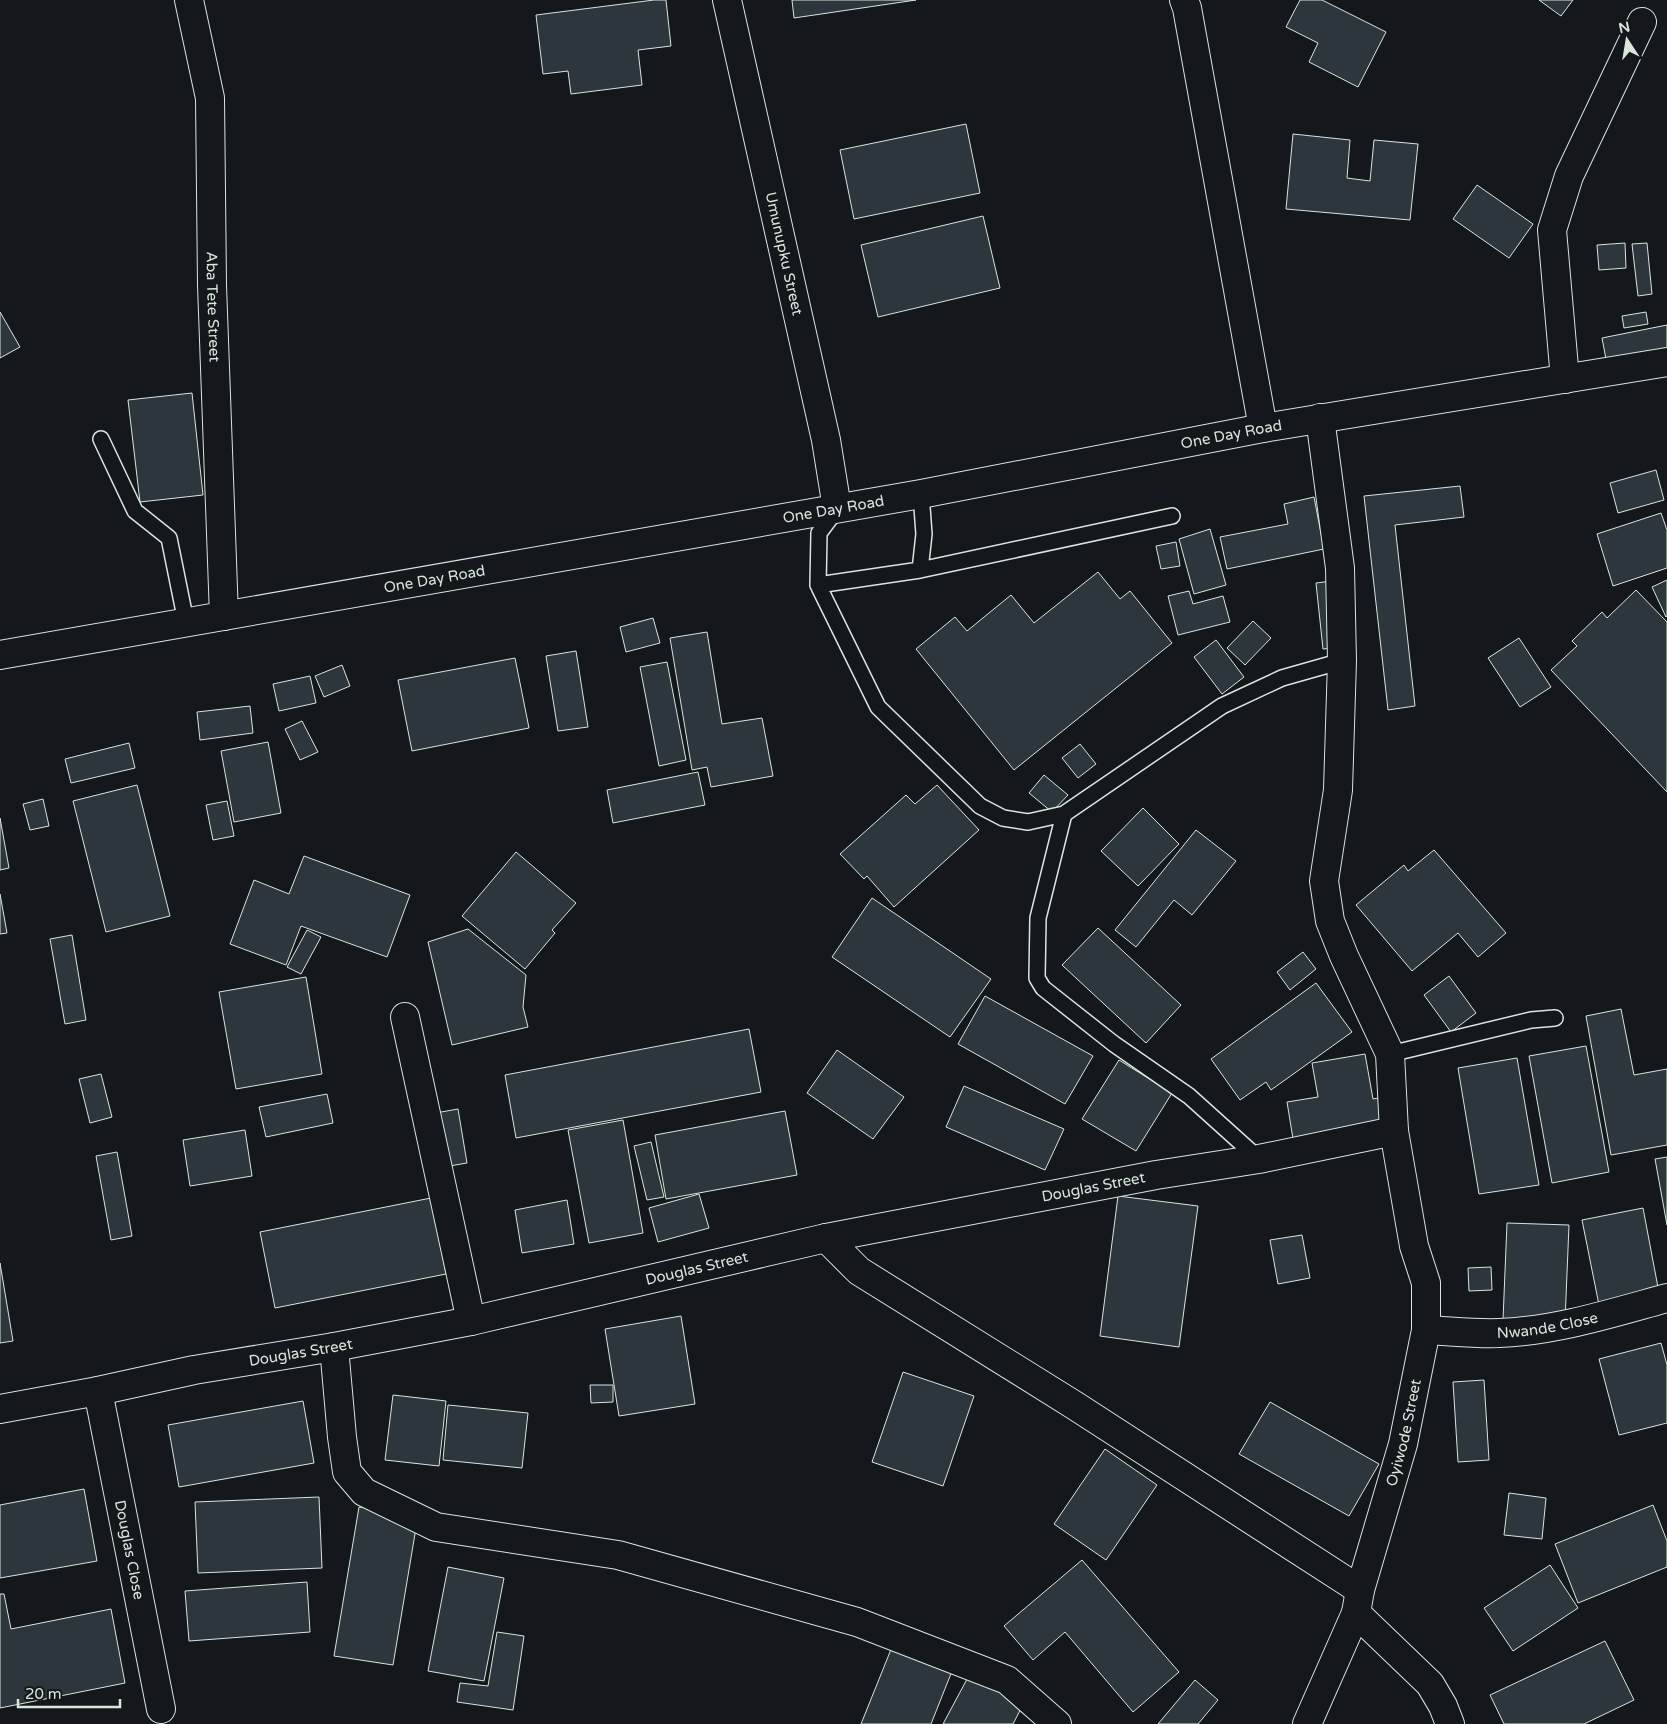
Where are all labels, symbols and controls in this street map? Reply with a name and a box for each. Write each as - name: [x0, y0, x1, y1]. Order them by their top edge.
- north arrow: [1602, 15, 1652, 65]
- text: N: [1617, 18, 1632, 37]
- street label: Umunupku Street: [761, 190, 807, 317]
- street label: Aba Tete Street: [203, 251, 224, 363]
- street label: One Day Road: [1179, 416, 1283, 453]
- street label: One Day Road: [781, 492, 885, 527]
- street label: One Day Road: [382, 561, 487, 597]
- street label: Douglas Street: [1040, 1168, 1147, 1206]
- street label: Douglas Street: [644, 1247, 750, 1289]
- street label: Nwande Close: [1496, 1308, 1600, 1342]
- street label: Douglas Street: [247, 1335, 354, 1370]
- street label: Oyiwode Street: [1382, 1377, 1425, 1488]
- street label: Douglas Close: [111, 1499, 148, 1601]
- scale bar: [18, 1676, 120, 1708]
- text: 20 m: [25, 1685, 62, 1703]

